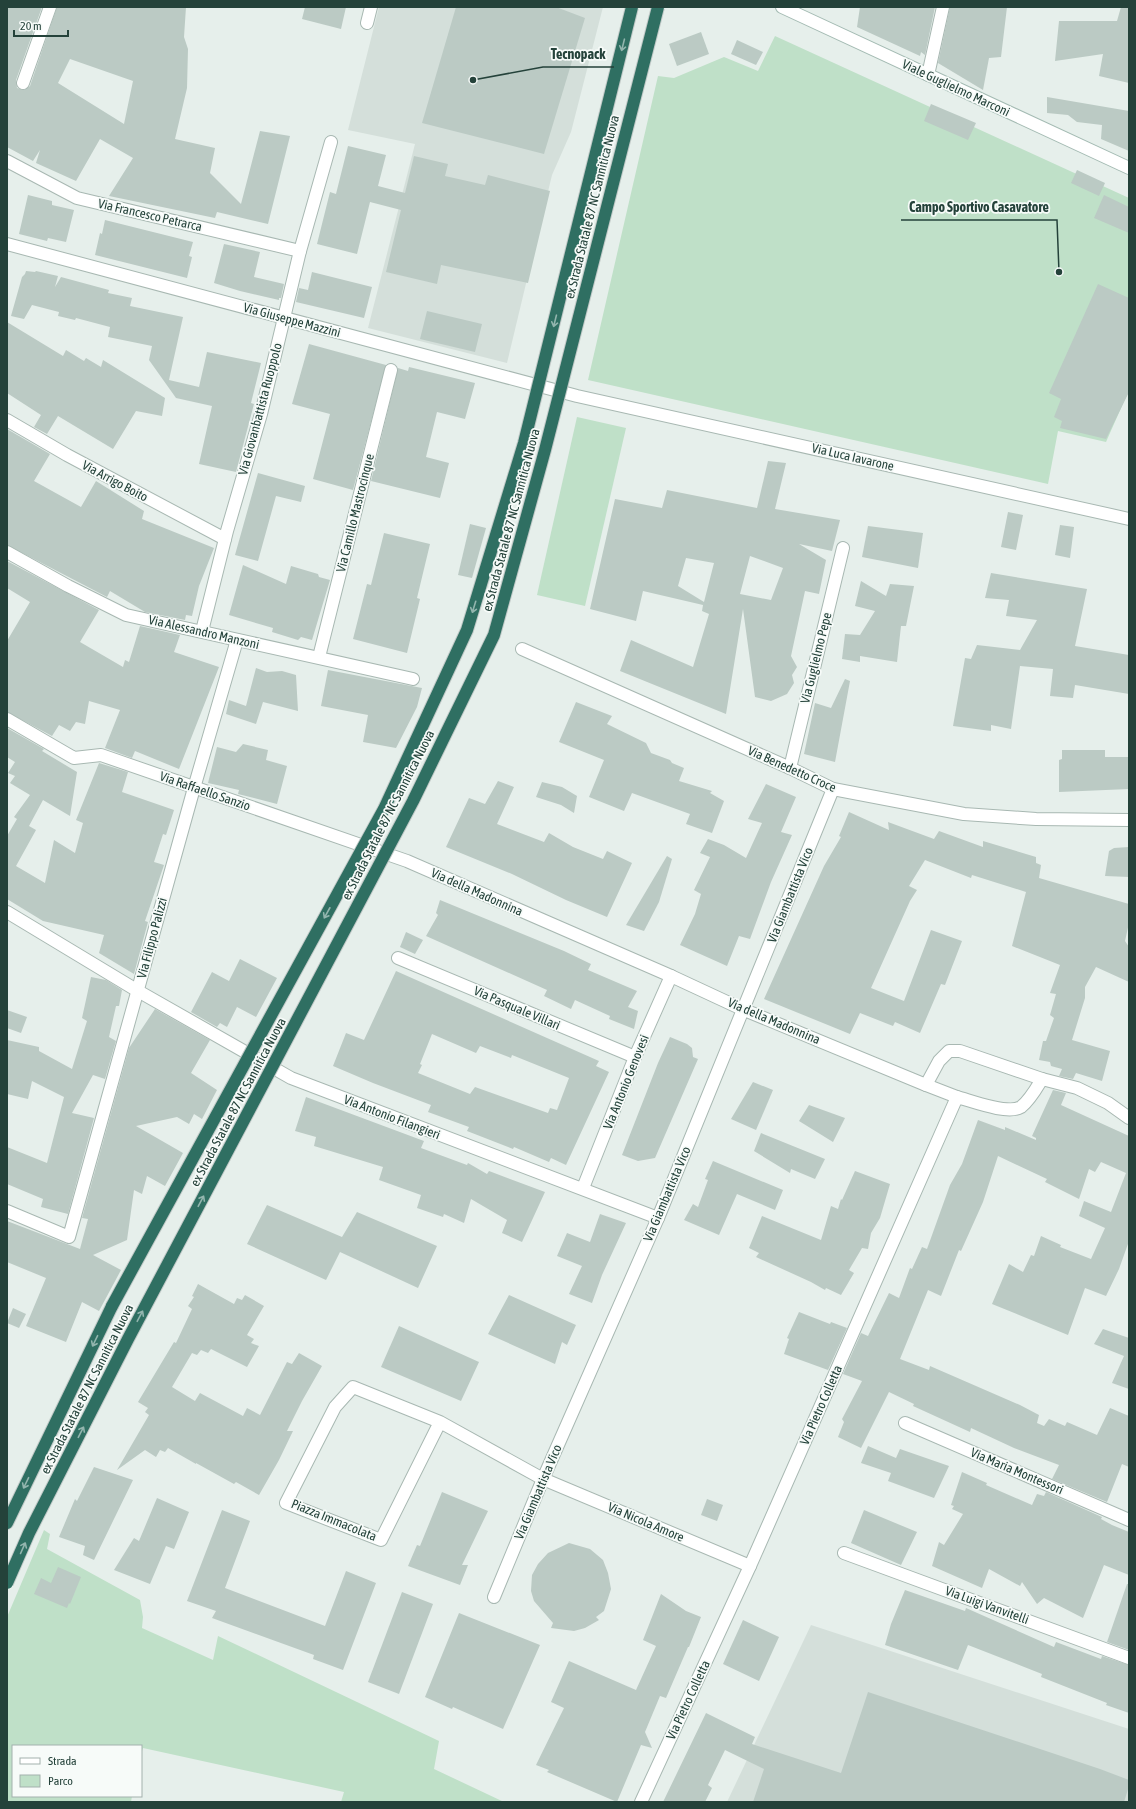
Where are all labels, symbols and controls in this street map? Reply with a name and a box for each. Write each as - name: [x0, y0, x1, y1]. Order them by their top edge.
- scale bar: [14, 12, 68, 38]
- text: 20 m: [20, 19, 42, 33]
- one-way arrow: [618, 38, 626, 51]
- callout: Tecnopack: [543, 41, 614, 67]
- text: Tecnopack: [551, 46, 606, 62]
- street label: Viale Guglielmo Marconi: [900, 56, 1012, 120]
- street label: ex Strada Statale 87 NC Sannitica Nuova: [562, 114, 622, 300]
- callout: Campo Sportivo Casavatore: [901, 194, 1057, 220]
- street label: Via Francesco Petrarca: [97, 196, 203, 234]
- text: Campo Sportivo Casavatore: [909, 199, 1049, 215]
- street label: Via Giuseppe Mazzini: [242, 300, 342, 340]
- one-way arrow: [550, 314, 558, 327]
- street label: Via Giovanbattista Ruoppolo: [235, 341, 285, 477]
- street label: ex Strada Statale 87 NC Sannitica Nuova: [479, 427, 543, 613]
- street label: Via Luca Iavarone: [810, 440, 896, 474]
- street label: Via Camillo Mastrocinque: [333, 452, 377, 574]
- street label: Via Arrigo Boito: [79, 457, 151, 505]
- one-way arrow: [470, 601, 477, 614]
- street label: Via Guglielmo Pepe: [797, 611, 835, 705]
- street label: Via Alessandro Manzoni: [147, 612, 261, 652]
- street label: ex Strada Statale 87 NC Sannitica Nuova: [338, 728, 438, 902]
- street label: Via Benedetto Croce: [745, 743, 839, 795]
- street label: Via Raffaello Sanzio: [158, 768, 252, 814]
- street label: Via Giambattista Vico: [764, 845, 816, 945]
- street label: Via della Madonnina: [429, 865, 525, 919]
- street label: Via Filippo Palizzi: [134, 896, 170, 980]
- one-way arrow: [322, 907, 330, 919]
- street label: Via Pasquale Villari: [471, 983, 563, 1033]
- street label: Via della Madonnina: [726, 995, 822, 1047]
- street label: ex Strada Statale 87 NC Sannitica Nuova: [187, 1015, 289, 1189]
- street label: Via Antonio Genovesi: [600, 1033, 652, 1131]
- street label: Via Antonio Filangieri: [342, 1092, 442, 1142]
- street label: Via Giambattista Vico: [640, 1144, 694, 1244]
- one-way arrow: [198, 1195, 206, 1207]
- street label: ex Strada Statale 87 NC Sannitica Nuova: [37, 1302, 137, 1476]
- one-way arrow: [137, 1310, 145, 1322]
- one-way arrow: [91, 1335, 98, 1347]
- street label: Via Pietro Colletta: [797, 1363, 845, 1447]
- one-way arrow: [78, 1426, 85, 1438]
- street label: Via Giambattista Vico: [511, 1442, 565, 1542]
- street label: Via Maria Montessori: [968, 1445, 1066, 1497]
- one-way arrow: [22, 1477, 29, 1489]
- street label: Piazza Immacolata: [289, 1496, 379, 1544]
- street label: Via Nicola Amore: [606, 1499, 687, 1545]
- one-way arrow: [20, 1542, 27, 1554]
- street label: Via Luigi Vanvitelli: [943, 1583, 1031, 1627]
- street label: Via Pietro Colletta: [663, 1658, 713, 1742]
- legend: [12, 1745, 142, 1797]
- text: Strada: [48, 1754, 77, 1768]
- text: Parco: [48, 1774, 73, 1788]

